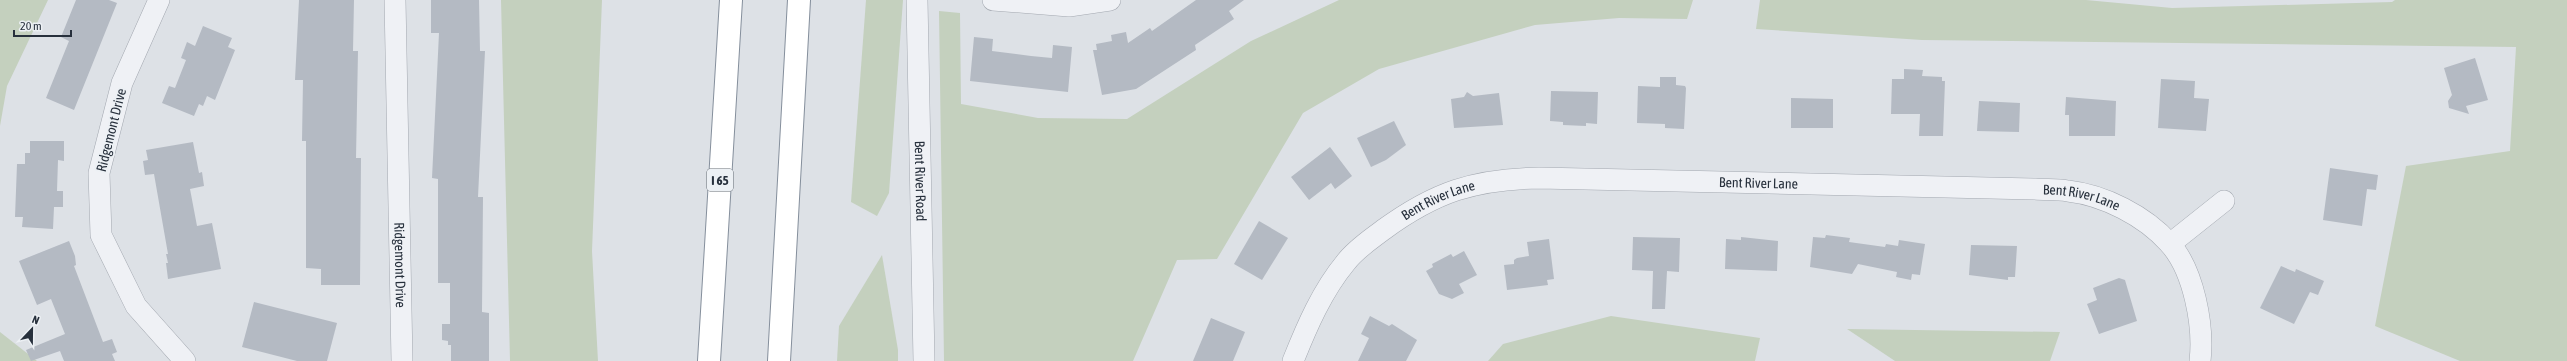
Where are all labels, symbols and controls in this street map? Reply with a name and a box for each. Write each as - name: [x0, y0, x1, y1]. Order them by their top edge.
- scale bar: [14, 12, 71, 38]
- text: 20 m: [20, 19, 42, 33]
- street label: Ridgemont Drive: [93, 87, 129, 173]
- street label: Bent River Road: [912, 140, 929, 222]
- road number: I 65: [707, 169, 733, 191]
- street label: Bent River Lane: [1719, 174, 1798, 192]
- street label: Bent River Lane: [1398, 177, 1476, 223]
- street label: Bent River Lane: [2043, 181, 2123, 214]
- street label: Ridgemont Drive: [391, 222, 409, 308]
- north arrow: [12, 309, 52, 349]
- text: N: [30, 313, 41, 327]

